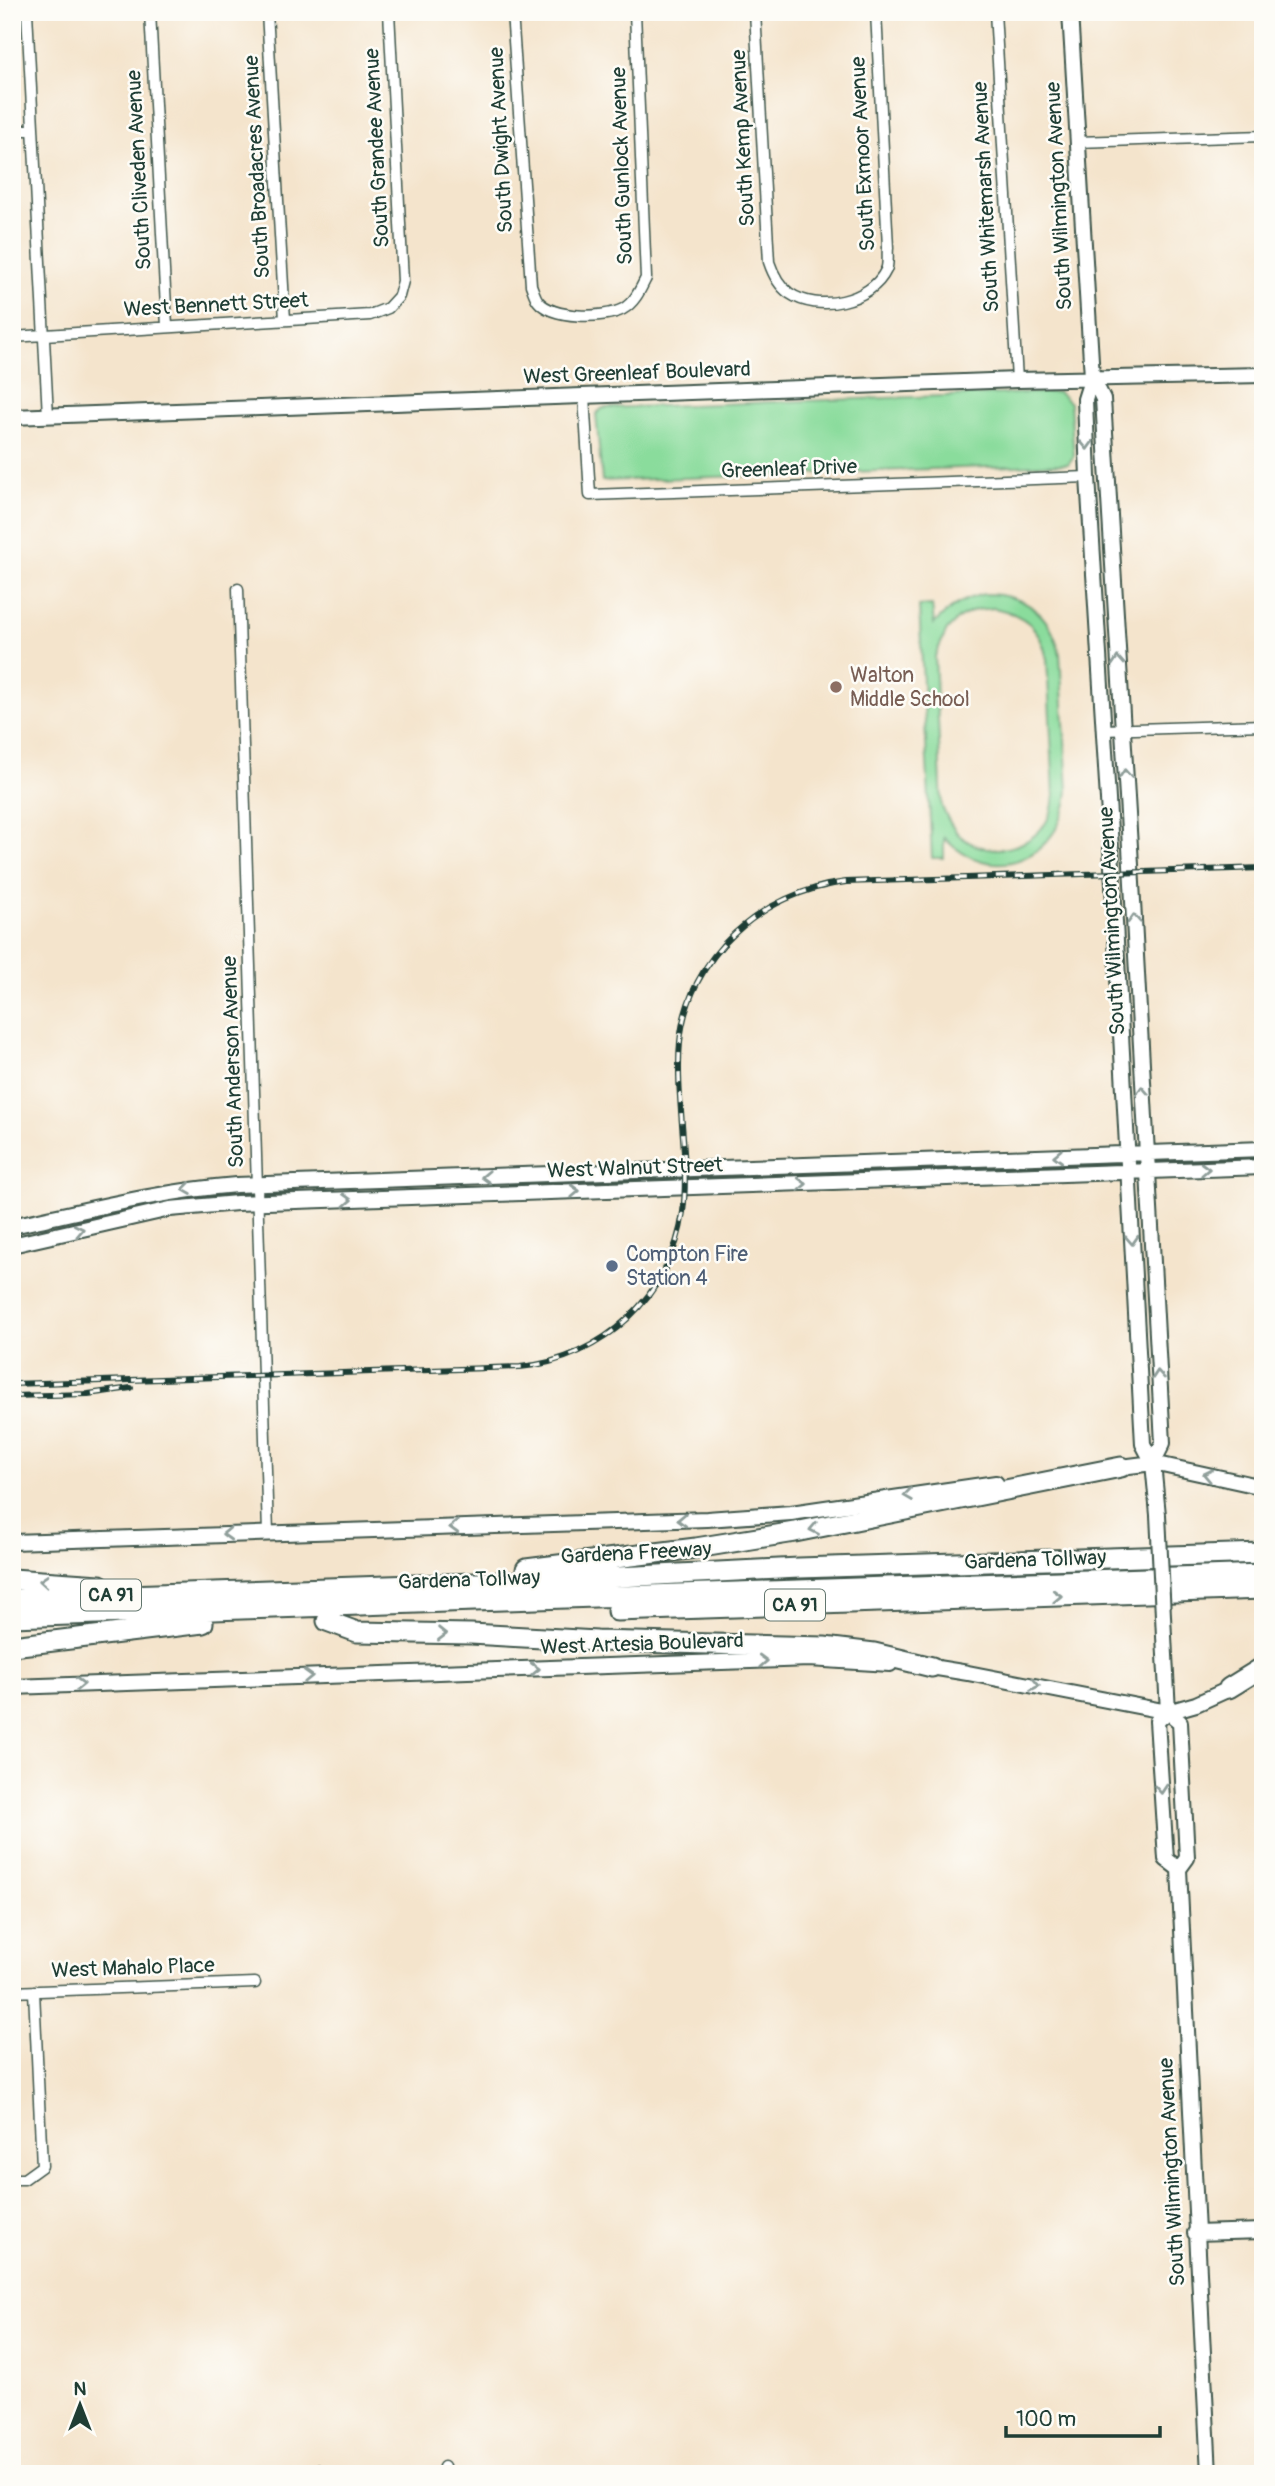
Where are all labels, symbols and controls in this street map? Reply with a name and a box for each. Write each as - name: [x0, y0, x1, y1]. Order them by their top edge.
- street label: South Dwight Avenue: [483, 46, 519, 234]
- street label: South Grandee Avenue: [358, 47, 396, 248]
- street label: South Kemp Avenue: [725, 48, 761, 227]
- street label: South Broadacres Avenue: [238, 54, 276, 279]
- street label: South Exmoor Avenue: [844, 55, 882, 252]
- street label: South Gunlock Avenue: [605, 66, 639, 265]
- street label: South Cliveden Avenue: [120, 69, 158, 271]
- street label: South Whitemarsh Avenue: [966, 80, 1006, 313]
- street label: South Wilmington Avenue: [1039, 80, 1078, 311]
- street label: West Bennett Street: [123, 287, 310, 323]
- street label: West Greenleaf Boulevard: [523, 356, 751, 390]
- one-way arrow: [1080, 439, 1095, 450]
- street label: Greenleaf Drive: [720, 453, 858, 485]
- one-way arrow: [1111, 655, 1126, 666]
- place label: Walton Middle School: [850, 662, 970, 713]
- marker: Walton Middle School: [828, 679, 844, 695]
- one-way arrow: [1118, 769, 1133, 780]
- street label: South Wilmington Avenue: [1092, 805, 1131, 1036]
- one-way arrow: [1126, 913, 1141, 924]
- street label: South Anderson Avenue: [216, 955, 250, 1169]
- one-way arrow: [1135, 1086, 1150, 1097]
- one-way arrow: [1053, 1148, 1063, 1164]
- street label: West Walnut Street: [547, 1151, 724, 1185]
- one-way arrow: [1200, 1161, 1211, 1176]
- one-way arrow: [481, 1170, 492, 1185]
- one-way arrow: [797, 1176, 808, 1191]
- one-way arrow: [182, 1182, 193, 1197]
- one-way arrow: [570, 1184, 581, 1199]
- one-way arrow: [342, 1192, 353, 1207]
- one-way arrow: [73, 1224, 85, 1239]
- one-way arrow: [1124, 1234, 1139, 1245]
- place label: Compton Fire Station 4: [626, 1241, 749, 1292]
- marker: Compton Fire Station 4: [604, 1258, 620, 1274]
- one-way arrow: [1151, 1369, 1166, 1380]
- one-way arrow: [1202, 1469, 1214, 1484]
- one-way arrow: [902, 1487, 914, 1502]
- one-way arrow: [676, 1512, 687, 1527]
- one-way arrow: [449, 1519, 460, 1534]
- one-way arrow: [808, 1520, 820, 1535]
- one-way arrow: [221, 1527, 232, 1542]
- street label: Gardena Freeway: [560, 1536, 712, 1570]
- street label: Gardena Tollway: [963, 1544, 1107, 1576]
- street label: Gardena Tollway: [397, 1564, 541, 1596]
- one-way arrow: [38, 1574, 49, 1589]
- road number: CA 91: [81, 1580, 141, 1610]
- one-way arrow: [1052, 1589, 1063, 1604]
- road number: CA 91: [765, 1590, 825, 1620]
- one-way arrow: [437, 1626, 448, 1641]
- street label: West Artesia Boulevard: [540, 1627, 744, 1661]
- one-way arrow: [757, 1653, 768, 1668]
- one-way arrow: [530, 1661, 541, 1676]
- one-way arrow: [303, 1669, 314, 1684]
- one-way arrow: [75, 1677, 86, 1692]
- one-way arrow: [1029, 1677, 1041, 1692]
- one-way arrow: [1153, 1784, 1168, 1795]
- street label: West Mahalo Place: [51, 1952, 216, 1984]
- street label: South Wilmington Avenue: [1152, 2056, 1191, 2287]
- north arrow: [46, 2370, 116, 2440]
- text: N: [74, 2377, 87, 2401]
- scale bar: [1006, 2395, 1160, 2439]
- text: 100 m: [1016, 2406, 1076, 2433]

